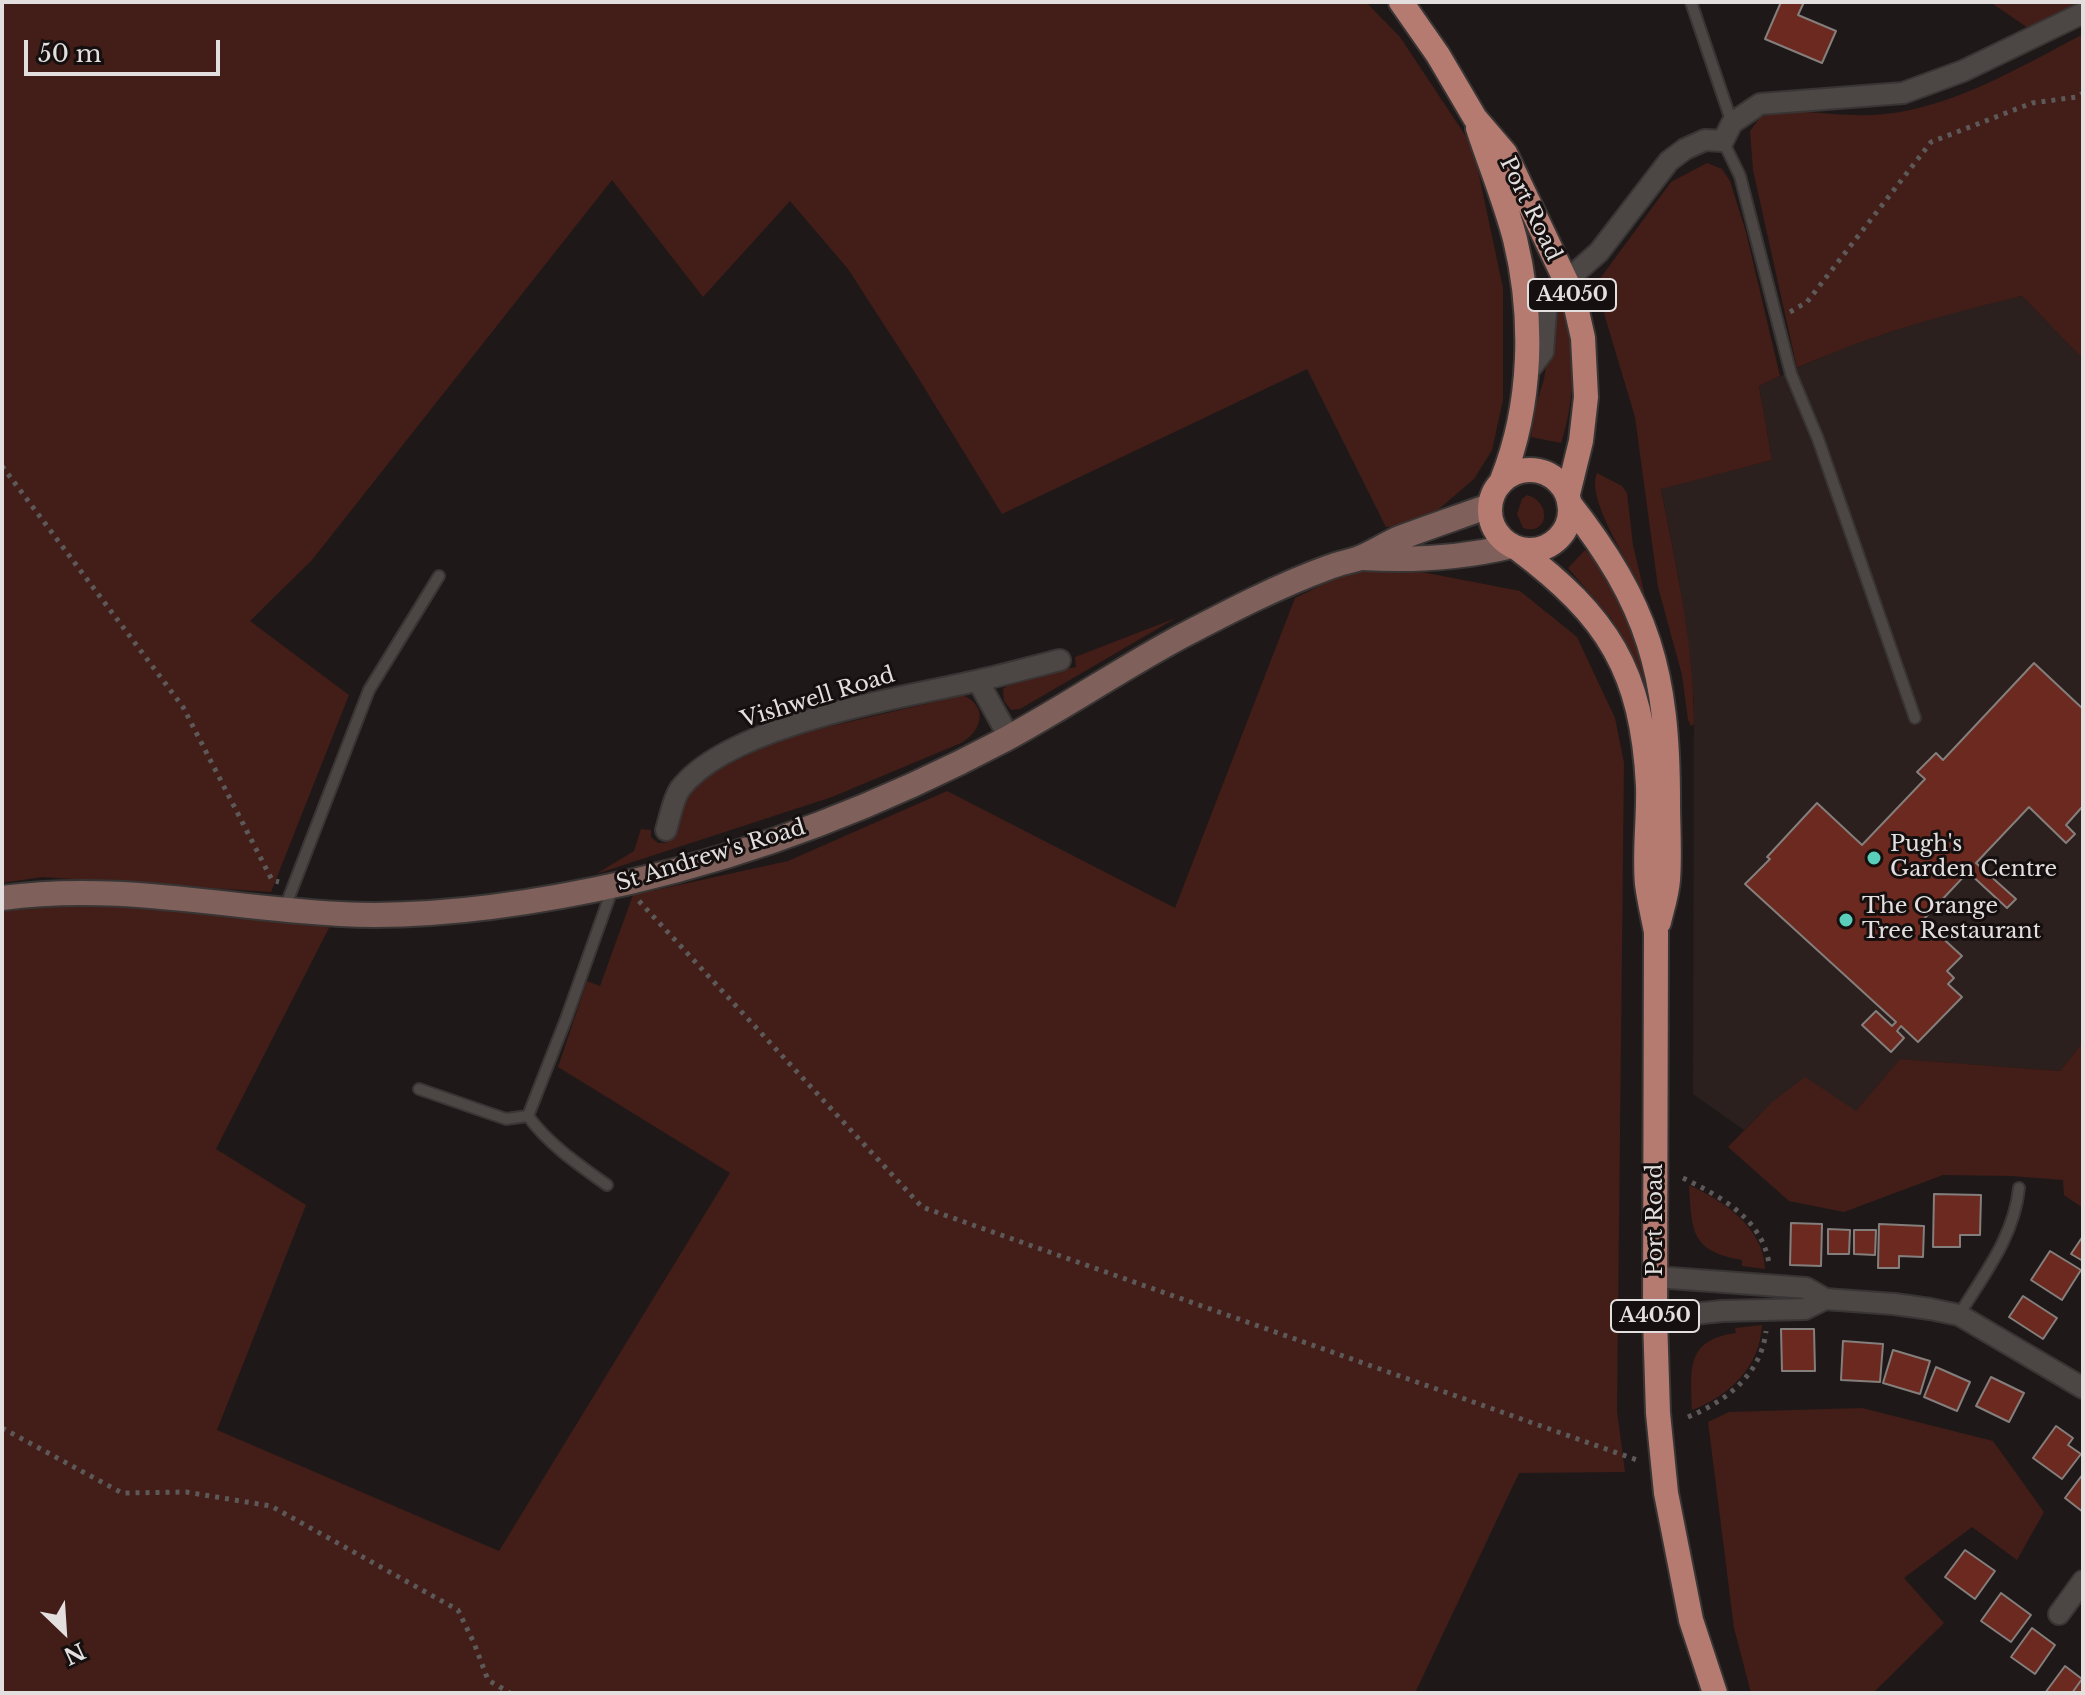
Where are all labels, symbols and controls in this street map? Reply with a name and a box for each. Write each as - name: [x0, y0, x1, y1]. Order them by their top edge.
- scale bar: [28, 24, 224, 74]
- text: 50 m: [38, 39, 101, 68]
- street label: Port Road: [1493, 153, 1567, 265]
- road number: A4050: [1528, 279, 1616, 311]
- street label: Vishwell Road: [738, 662, 898, 734]
- street label: St Andrew's Road: [613, 815, 809, 897]
- place label: Pugh's Garden Centre: [1890, 832, 2057, 884]
- marker: Pugh's Garden Centre: [1865, 849, 1883, 867]
- place label: The Orange Tree Restaurant: [1862, 894, 2041, 946]
- marker: The Orange Tree Restaurant: [1837, 911, 1855, 929]
- street label: Port Road: [1643, 1164, 1669, 1276]
- road number: A4050: [1611, 1300, 1699, 1332]
- north arrow: [24, 1591, 104, 1671]
- text: N: [59, 1637, 89, 1670]

